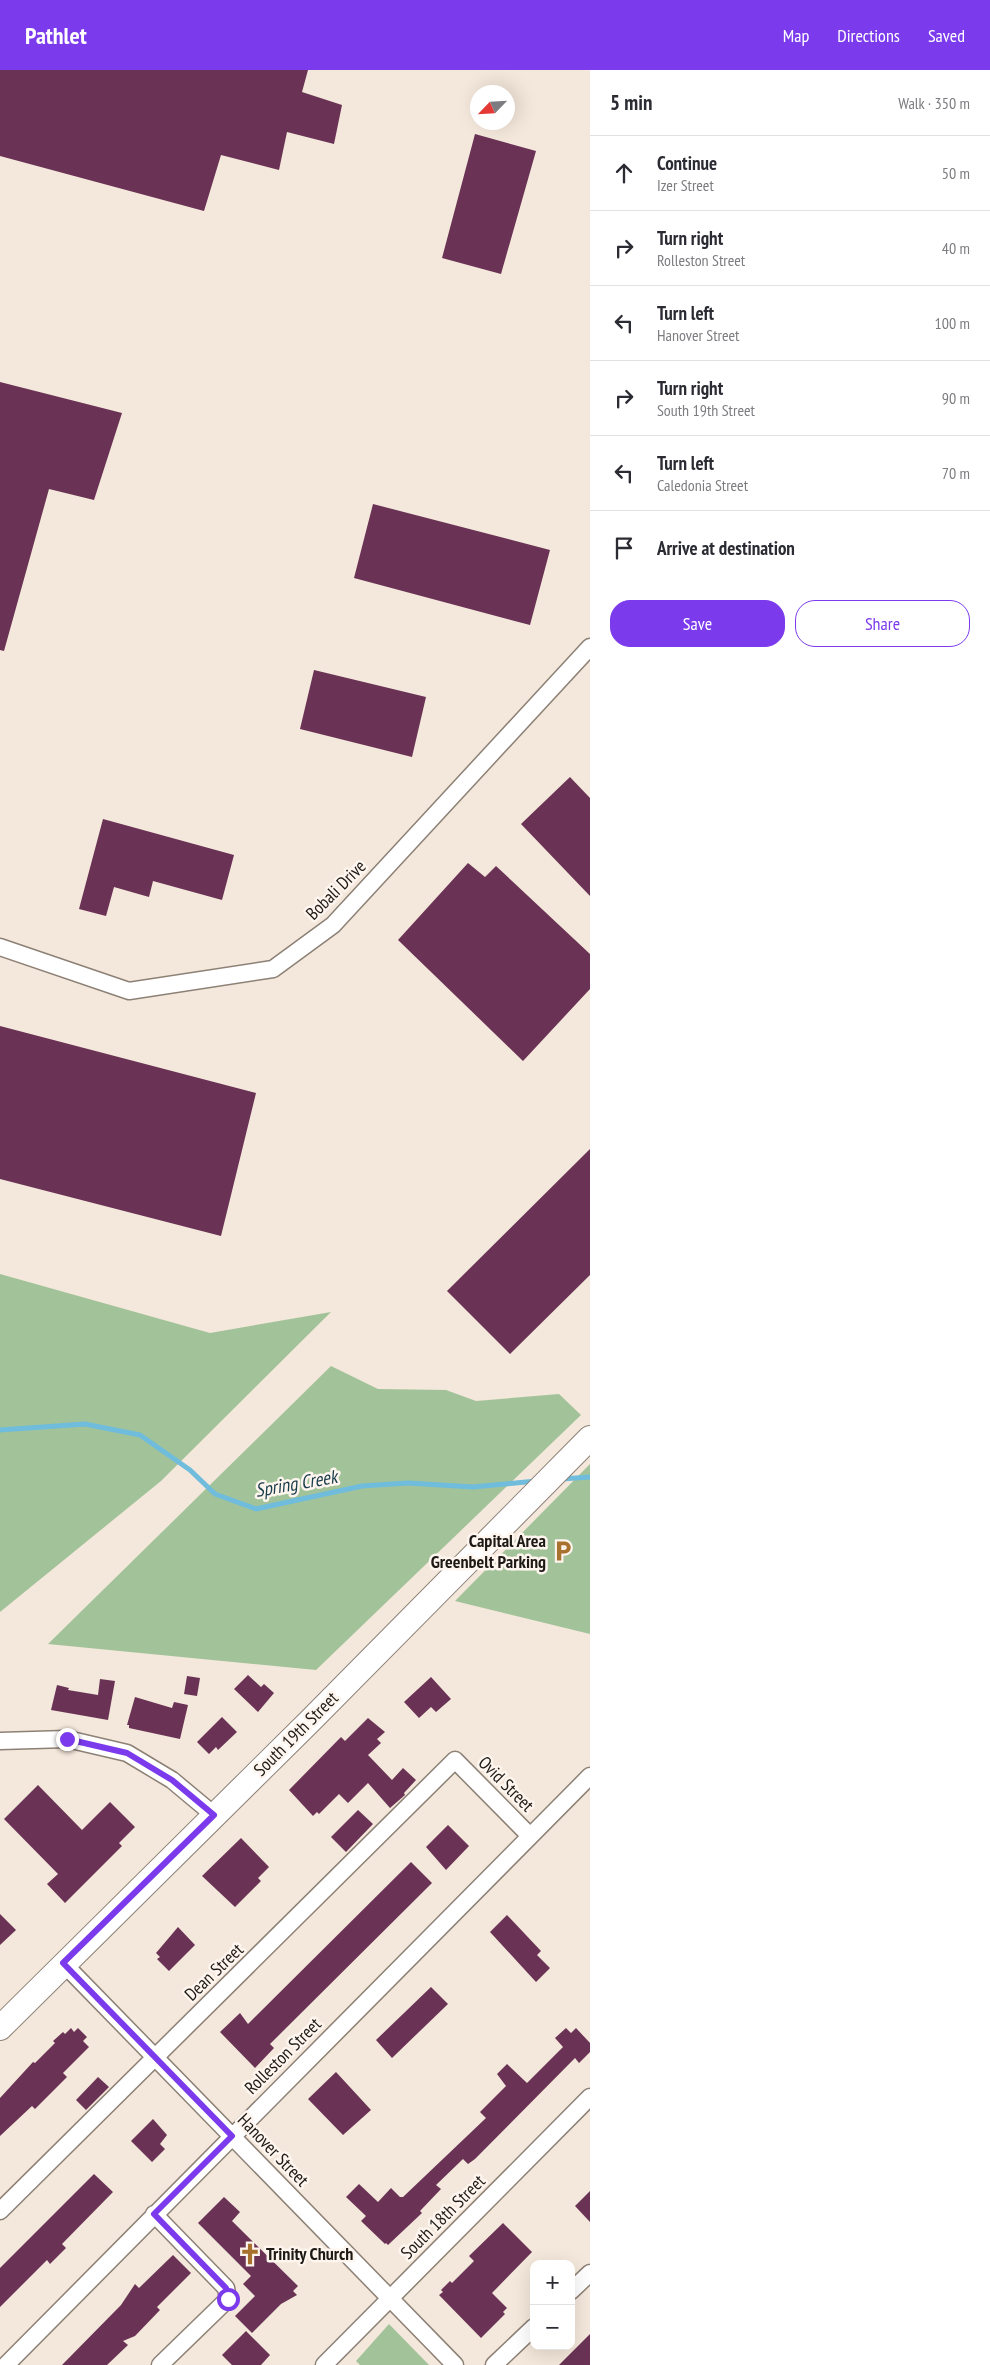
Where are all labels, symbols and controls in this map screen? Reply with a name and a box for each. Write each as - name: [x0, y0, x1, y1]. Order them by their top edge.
- text: Pathlet: [25, 20, 87, 51]
- text: Map: [783, 24, 809, 47]
- text: Directions: [837, 24, 900, 47]
- text: Saved: [928, 24, 965, 47]
- north arrow: [470, 85, 515, 130]
- text: 5 min: [610, 89, 652, 116]
- text: Walk · 350 m: [898, 93, 970, 113]
- text: Continue: [657, 151, 717, 175]
- icon: ahead: [610, 159, 638, 187]
- text: 50 m: [942, 163, 970, 183]
- text: Izer Street: [657, 175, 714, 195]
- text: Turn right: [657, 226, 723, 250]
- icon: right: [610, 234, 638, 262]
- text: 40 m: [942, 238, 970, 258]
- text: Rolleston Street: [657, 250, 745, 270]
- text: Turn left: [657, 301, 714, 325]
- icon: left: [610, 309, 638, 337]
- text: 100 m: [935, 313, 970, 333]
- text: Hanover Street: [657, 325, 739, 345]
- text: Turn right: [657, 376, 723, 400]
- icon: right: [610, 384, 638, 412]
- text: 90 m: [942, 388, 970, 408]
- text: South 19th Street: [657, 400, 755, 420]
- text: Turn left: [657, 451, 714, 475]
- icon: left: [610, 459, 638, 487]
- text: 70 m: [942, 463, 970, 483]
- text: Caledonia Street: [657, 475, 748, 495]
- icon: arrive: [610, 534, 638, 562]
- text: Arrive at destination: [657, 536, 795, 560]
- button: Save: [610, 600, 785, 647]
- button: Share: [795, 600, 970, 647]
- street label: Bobali Drive: [301, 855, 371, 925]
- water label: Spring Creek: [253, 1464, 341, 1502]
- place label: Capital Area Greenbelt Parking: [431, 1529, 546, 1573]
- parking icon: Capital Area Greenbelt Parking: [550, 1538, 576, 1564]
- street label: South 19th Street: [249, 1687, 343, 1781]
- route end: [56, 1728, 79, 1751]
- street label: Ovid Street: [474, 1751, 539, 1816]
- street label: Dean Street: [179, 1938, 248, 2005]
- street label: Rolleston Street: [239, 2012, 326, 2099]
- street label: Hanover Street: [233, 2108, 314, 2191]
- street label: South 18th Street: [396, 2170, 490, 2264]
- church icon: Trinity Church: [237, 2241, 263, 2267]
- place label: Trinity Church: [266, 2242, 353, 2265]
- map controls: [530, 2260, 575, 2350]
- button: +: [530, 2260, 575, 2305]
- route start: [217, 2288, 240, 2311]
- button: −: [530, 2305, 575, 2350]

